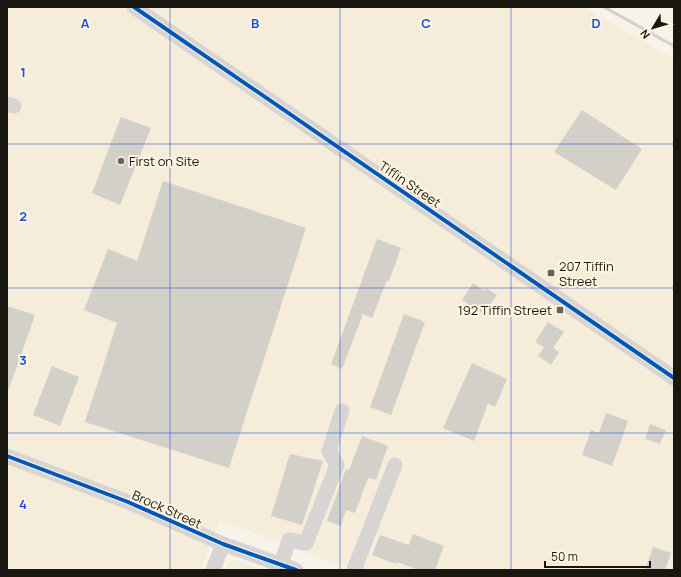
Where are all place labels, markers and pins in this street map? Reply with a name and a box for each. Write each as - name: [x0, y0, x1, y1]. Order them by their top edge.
- place label: First on Site: [129, 152, 200, 170]
- marker: First on Site: [116, 156, 126, 166]
- place label: 207 Tiffin Street: [559, 257, 614, 290]
- marker: 207 Tiffin Street: [546, 268, 556, 278]
- place label: 192 Tiffin Street: [458, 301, 552, 319]
- marker: 192 Tiffin Street: [555, 305, 565, 315]

